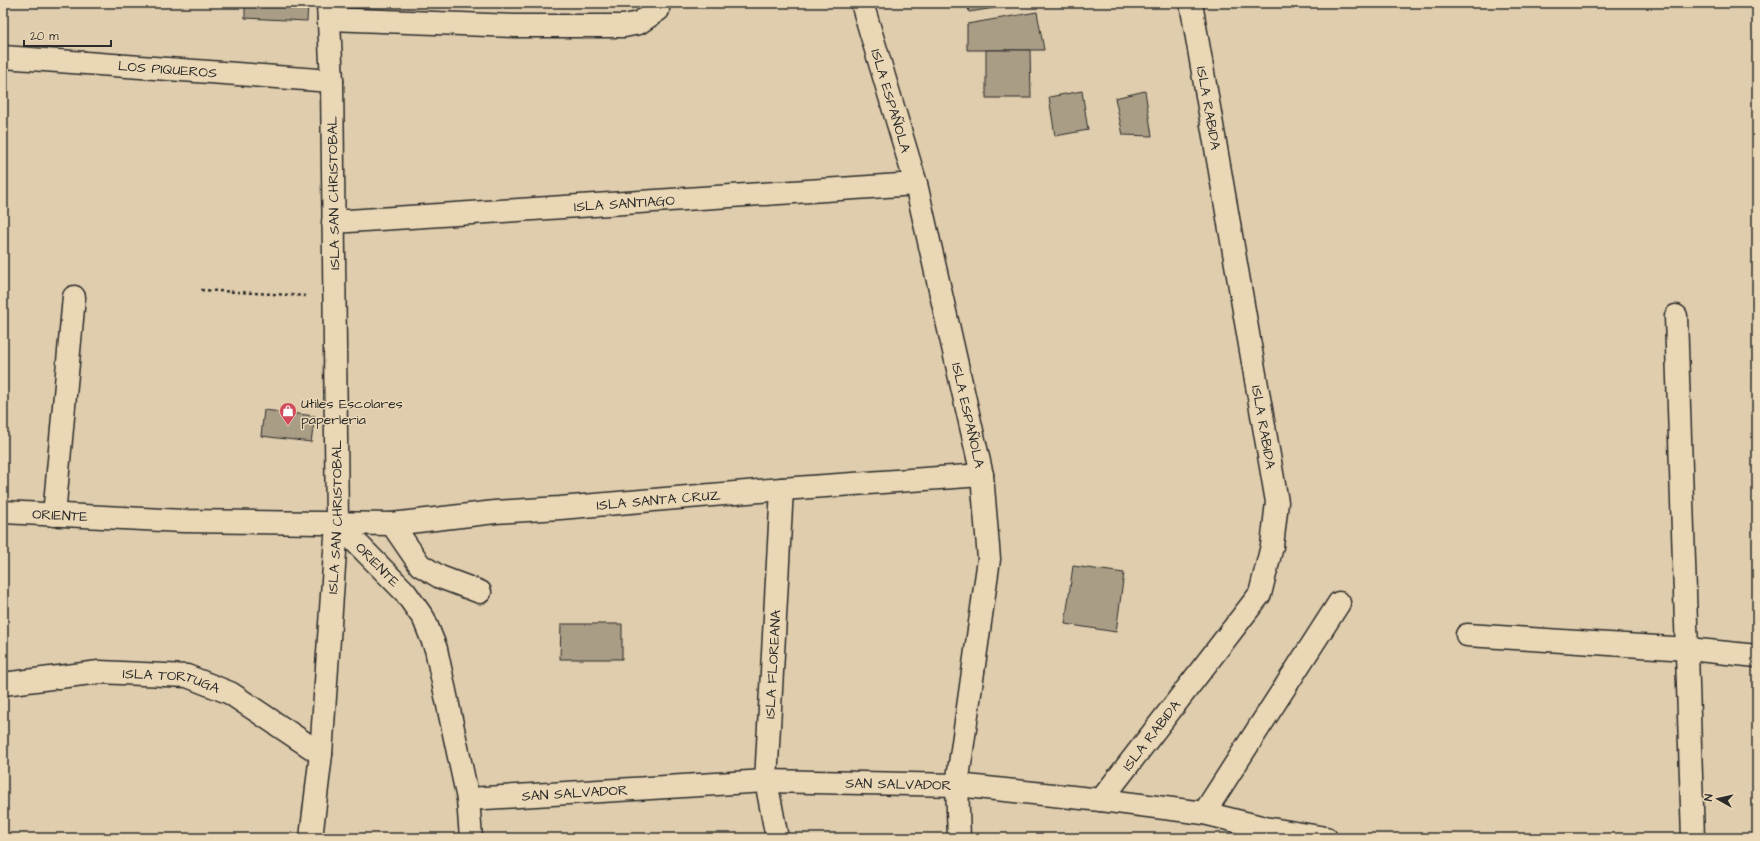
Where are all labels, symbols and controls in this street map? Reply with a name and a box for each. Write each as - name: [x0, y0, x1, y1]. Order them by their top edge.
- scale bar: [24, 22, 111, 48]
- text: 20 m: [30, 28, 59, 45]
- street label: ISLA ESPAÑOLA: [865, 47, 915, 155]
- street label: LOS PIQUEROS: [117, 56, 218, 84]
- street label: ISLA RABIDA: [1191, 65, 1225, 152]
- street label: ISLA SAN CHRISTOBAL: [323, 116, 345, 270]
- street label: ISLA SANTIAGO: [573, 191, 676, 217]
- street label: ISLA ESPAÑOLA: [946, 361, 989, 470]
- street label: ISLA RABIDA: [1246, 384, 1280, 471]
- place label: Utiles Escolares paperleria: [301, 394, 403, 430]
- shop icon: Utiles Escolares paperleria: [278, 401, 298, 426]
- street label: ISLA SAN CHRISTOBAL: [323, 440, 348, 595]
- street label: ISLA SANTA CRUZ: [596, 485, 721, 516]
- street label: ORIENTE: [32, 504, 89, 527]
- street label: ORIENTE: [350, 538, 404, 592]
- street label: ISLA FLOREANA: [760, 609, 786, 719]
- street label: ISLA TORTUGA: [122, 664, 222, 699]
- street label: ISLA RABIDA: [1118, 696, 1186, 775]
- street label: SAN SALVADOR: [845, 774, 952, 796]
- north arrow: [1698, 779, 1738, 819]
- street label: SAN SALVADOR: [521, 780, 629, 807]
- text: N: [1701, 793, 1717, 802]

